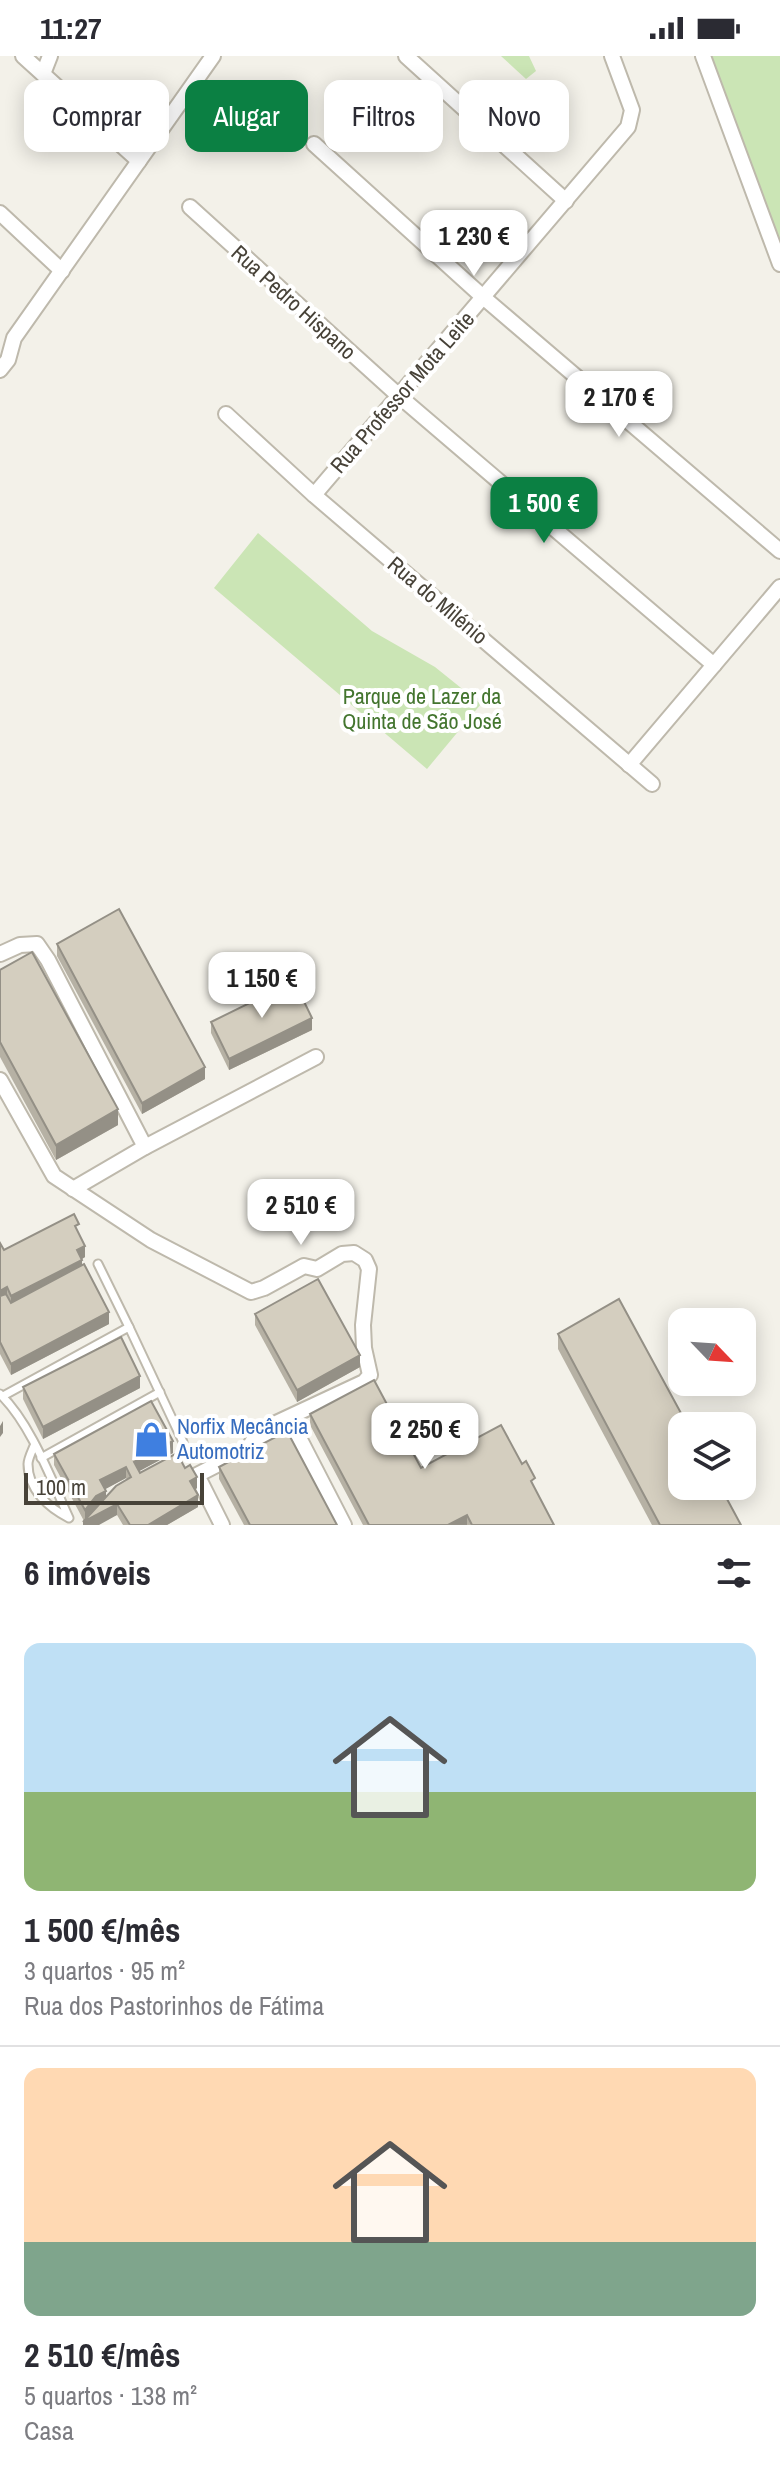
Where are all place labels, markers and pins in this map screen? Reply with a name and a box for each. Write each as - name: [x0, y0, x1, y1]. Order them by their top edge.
- pin: 1 230 €: [400, 210, 548, 278]
- pin: 2 170 €: [545, 371, 693, 439]
- pin: 1 500 €: [470, 477, 618, 545]
- pin: 1 150 €: [188, 952, 336, 1020]
- pin: 2 510 €: [227, 1179, 375, 1247]
- pin: 2 250 €: [351, 1403, 499, 1471]
- place label: Norfix Mecância Automotriz: [176, 1411, 308, 1466]
- shop icon: Norfix Mecância Automotriz: [132, 1420, 170, 1458]

